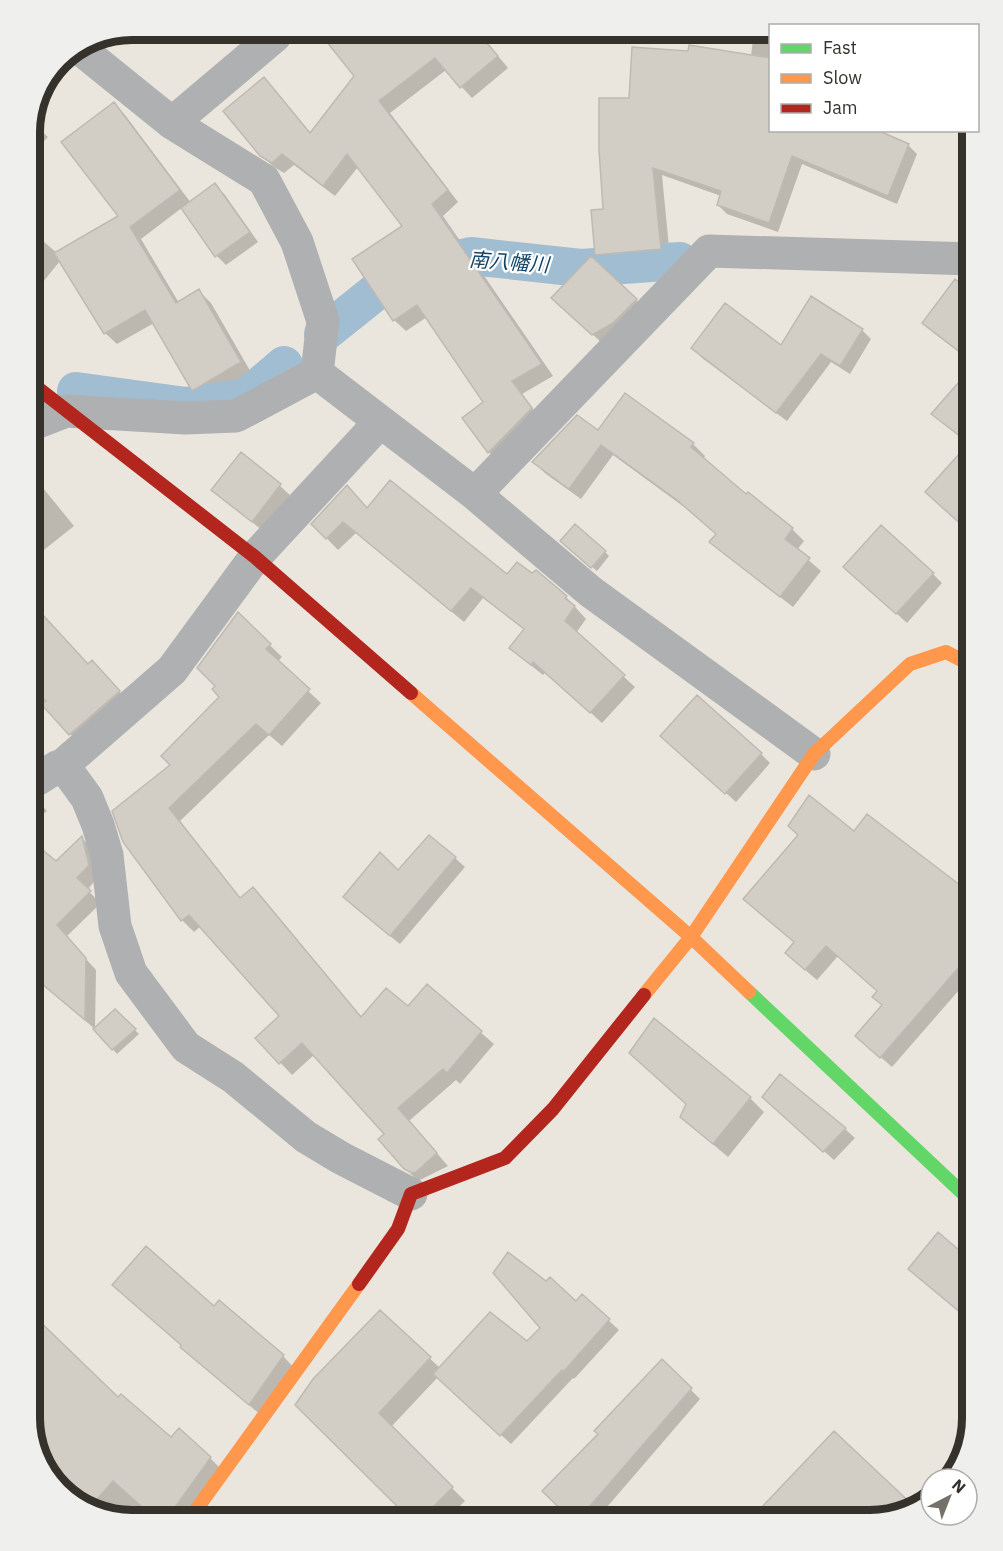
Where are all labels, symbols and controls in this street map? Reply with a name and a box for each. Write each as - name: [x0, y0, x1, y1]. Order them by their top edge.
- legend: [769, 24, 979, 132]
- text: Fast: [823, 36, 857, 59]
- text: Slow: [823, 66, 862, 89]
- text: Jam: [823, 96, 858, 119]
- water label: 南八幡川: [468, 245, 552, 278]
- north arrow: [919, 1467, 979, 1527]
- text: N: [948, 1475, 970, 1497]

